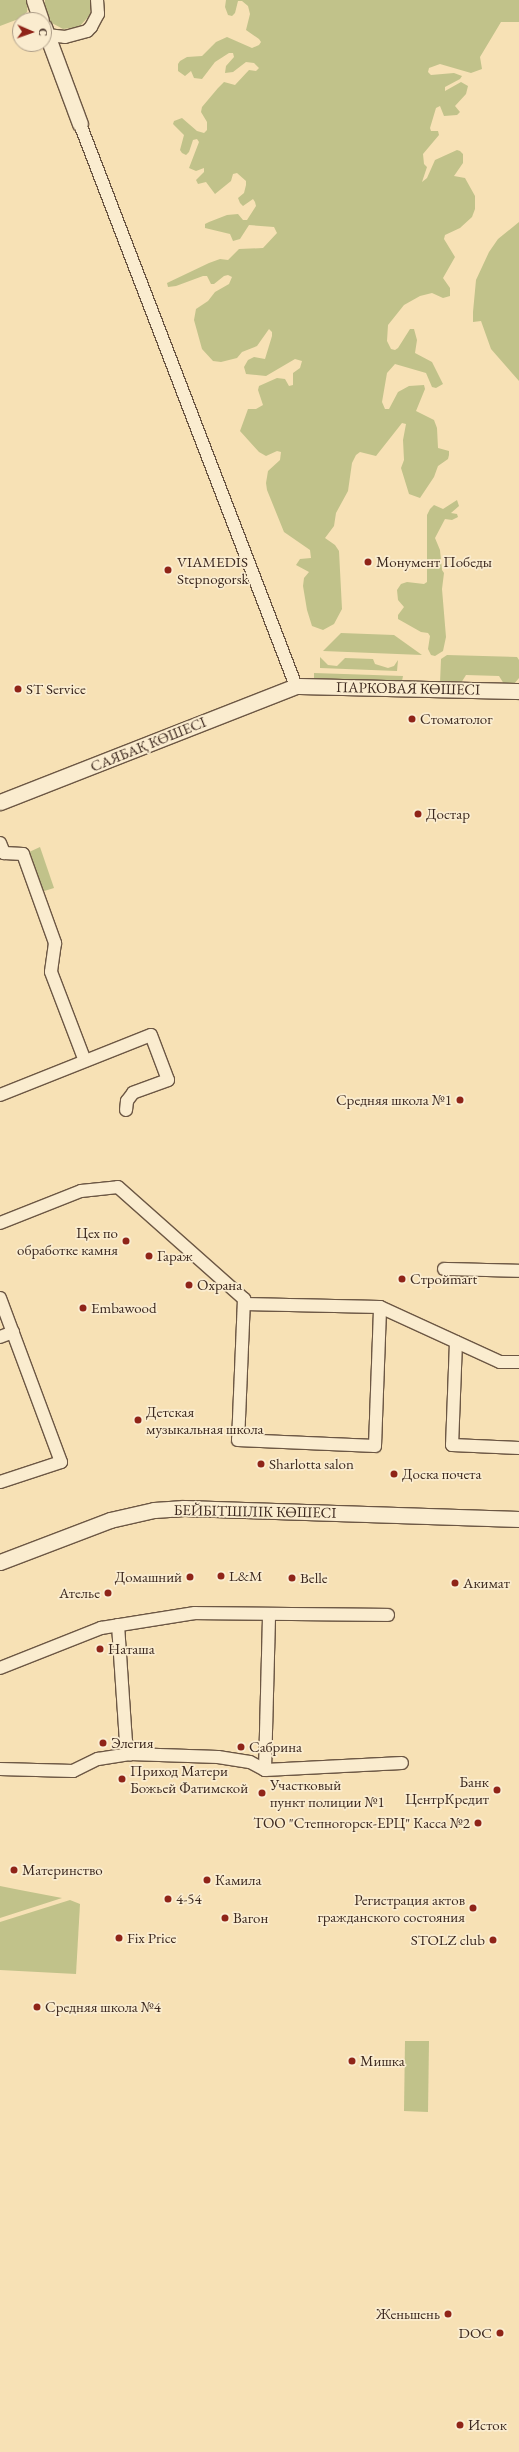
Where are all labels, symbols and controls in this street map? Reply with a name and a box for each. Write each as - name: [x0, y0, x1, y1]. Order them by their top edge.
- north arrow: [12, 12, 52, 52]
- text: С: [36, 28, 50, 37]
- place label: VIAMEDIS Stepnogorsk: [177, 552, 249, 587]
- place label: Монумент Победы: [376, 553, 492, 571]
- marker: Монумент Победы: [363, 557, 373, 567]
- marker: VIAMEDIS Stepnogorsk: [162, 564, 174, 576]
- street label: ПАРКОВАЯ КӨШЕСІ: [336, 678, 480, 698]
- place label: ST Service: [26, 680, 86, 698]
- marker: ST Service: [13, 684, 23, 694]
- place label: Стоматолог: [420, 710, 493, 728]
- street label: САЯБАҚ КӨШЕСІ: [88, 713, 208, 775]
- marker: Стоматолог: [407, 714, 417, 724]
- place label: Достар: [426, 805, 470, 823]
- marker: Достар: [413, 809, 423, 819]
- place label: Средняя школа №1: [336, 1091, 452, 1109]
- marker: Средняя школа №1: [455, 1095, 465, 1105]
- place label: Цех по обработке камня: [17, 1223, 118, 1258]
- marker: Цех по обработке камня: [121, 1236, 131, 1246]
- place label: Гараж: [157, 1247, 193, 1265]
- marker: Гараж: [144, 1251, 154, 1261]
- place label: Стройmart: [410, 1270, 477, 1288]
- marker: Стройmart: [397, 1274, 407, 1284]
- place label: Охрана: [197, 1276, 242, 1294]
- marker: Охрана: [184, 1280, 194, 1290]
- place label: Embawood: [91, 1299, 157, 1317]
- marker: Embawood: [78, 1303, 88, 1313]
- place label: Детская музыкальная школа: [146, 1402, 264, 1437]
- marker: Детская музыкальная школа: [133, 1415, 143, 1425]
- place label: Sharlotta salon: [269, 1455, 354, 1473]
- marker: Sharlotta salon: [256, 1459, 266, 1469]
- place label: Доска почета: [402, 1465, 481, 1483]
- marker: Доска почета: [389, 1469, 399, 1479]
- street label: БЕЙБІТШІЛІК КӨШЕСІ: [173, 1501, 337, 1521]
- place label: L&M: [229, 1567, 263, 1585]
- place label: Домашний: [115, 1568, 182, 1586]
- place label: Belle: [300, 1569, 328, 1587]
- marker: L&M: [216, 1571, 226, 1581]
- marker: Домашний: [185, 1572, 195, 1582]
- marker: Belle: [287, 1573, 297, 1583]
- place label: Акимат: [463, 1574, 510, 1592]
- marker: Акимат: [450, 1578, 460, 1588]
- place label: Ателье: [59, 1584, 100, 1602]
- marker: Ателье: [103, 1588, 113, 1598]
- place label: Наташа: [108, 1640, 155, 1658]
- marker: Наташа: [95, 1644, 105, 1654]
- place label: Элегия: [111, 1734, 153, 1752]
- marker: Элегия: [98, 1738, 108, 1748]
- place label: Сабрина: [249, 1738, 302, 1756]
- marker: Сабрина: [236, 1742, 246, 1752]
- place label: Приход Матери Божьей Фатимской: [130, 1761, 248, 1796]
- place label: Банк ЦентрКредит: [405, 1772, 489, 1807]
- marker: Приход Матери Божьей Фатимской: [117, 1774, 127, 1784]
- place label: Участковый пункт полиции №1: [270, 1775, 385, 1810]
- marker: Банк ЦентрКредит: [492, 1785, 502, 1795]
- marker: Участковый пункт полиции №1: [257, 1788, 267, 1798]
- place label: ТОО "Степногорск-ЕРЦ" Касса №2: [253, 1814, 470, 1832]
- marker: ТОО "Степногорск-ЕРЦ" Касса №2: [473, 1818, 483, 1828]
- place label: Материнство: [22, 1861, 103, 1879]
- marker: Материнство: [9, 1865, 19, 1875]
- place label: Камила: [215, 1871, 261, 1889]
- marker: Камила: [202, 1875, 212, 1885]
- place label: 4-54: [176, 1890, 202, 1908]
- place label: Регистрация актов гражданского состояния: [318, 1890, 465, 1925]
- marker: 4-54: [163, 1894, 173, 1904]
- marker: Регистрация актов гражданского состояния: [468, 1903, 478, 1913]
- place label: Вагон: [233, 1909, 268, 1927]
- marker: Вагон: [220, 1913, 230, 1923]
- place label: Fix Price: [127, 1929, 176, 1947]
- place label: STOLZ club: [411, 1931, 485, 1949]
- marker: Fix Price: [114, 1933, 124, 1943]
- marker: STOLZ club: [488, 1935, 498, 1945]
- place label: Средняя школа №4: [45, 1998, 161, 2016]
- marker: Средняя школа №4: [32, 2002, 42, 2012]
- place label: Мишка: [360, 2052, 405, 2070]
- marker: Мишка: [347, 2056, 357, 2066]
- place label: Женьшень: [376, 2305, 440, 2323]
- marker: Женьшень: [443, 2309, 453, 2319]
- place label: DOC: [459, 2324, 492, 2342]
- marker: DOC: [495, 2328, 505, 2338]
- place label: Исток: [468, 2416, 507, 2434]
- marker: Исток: [455, 2420, 465, 2430]

